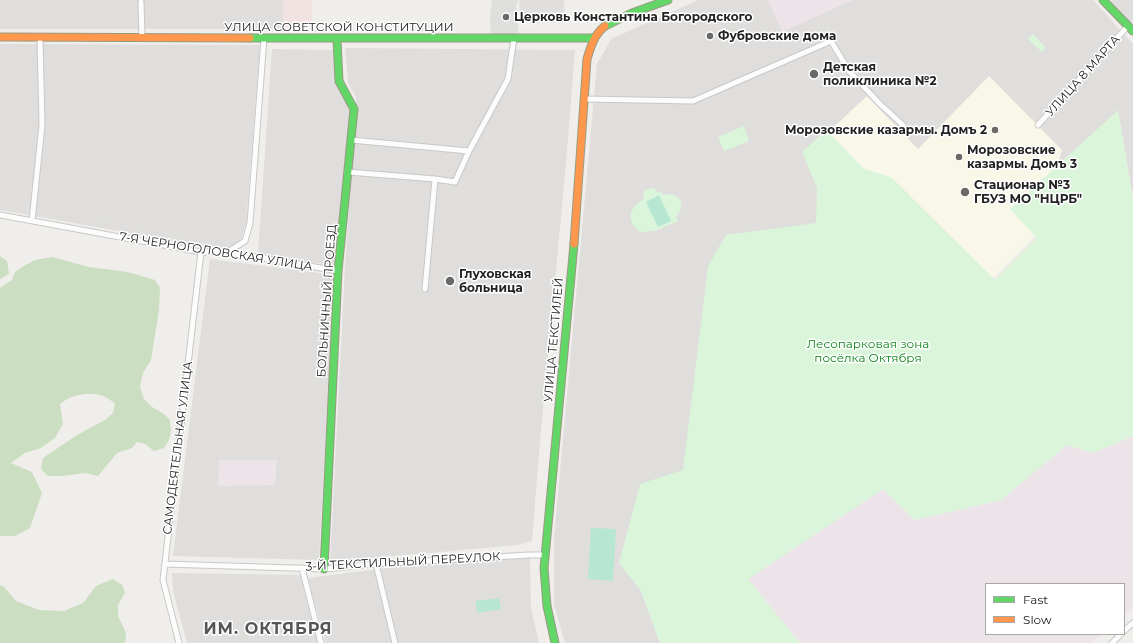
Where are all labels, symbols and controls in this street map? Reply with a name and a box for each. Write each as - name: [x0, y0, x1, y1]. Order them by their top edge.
- place label: Церковь Константина Богородского: [514, 10, 752, 24]
- marker: Церковь Константина Богородского: [501, 12, 511, 22]
- street label: УЛИЦА СОВЕТСКОЙ КОНСТИТУЦИИ: [224, 20, 454, 34]
- place label: Фубровские дома: [718, 29, 836, 43]
- marker: Фубровские дома: [705, 31, 715, 41]
- street label: УЛИЦА 8 МАРТА: [1043, 33, 1123, 119]
- place label: Детская поликлиника №2: [823, 60, 937, 88]
- marker: Детская поликлиника №2: [808, 68, 820, 80]
- place label: Морозовские казармы. Домъ 2: [785, 123, 987, 137]
- marker: Морозовские казармы. Домъ 2: [990, 125, 1000, 135]
- place label: Морозовские казармы. Домъ 3: [967, 143, 1077, 171]
- marker: Морозовские казармы. Домъ 3: [954, 152, 964, 162]
- place label: Стационар №3 ГБУЗ МО "НЦРБ": [974, 178, 1082, 206]
- marker: Стационар №3 ГБУЗ МО "НЦРБ": [959, 186, 971, 198]
- street label: БОЛЬНИЧНЫЙ ПРОЕЗД: [314, 224, 340, 378]
- street label: 7-Я ЧЕРНОГОЛОВСКАЯ УЛИЦА: [118, 230, 314, 274]
- place label: Глуховская больница: [459, 267, 531, 295]
- marker: Глуховская больница: [444, 275, 456, 287]
- street label: УЛИЦА ТЕКСТИЛЕЙ: [541, 277, 567, 403]
- park label: Лесопарковая зона посёлка Октября: [807, 337, 929, 365]
- street label: САМОДЕЯТЕЛЬНАЯ УЛИЦА: [160, 361, 196, 535]
- street label: 3-Й ТЕКСТИЛЬНЫЙ ПЕРЕУЛОК: [305, 550, 501, 574]
- legend: [985, 583, 1125, 635]
- text: Fast: [1023, 592, 1048, 607]
- text: Slow: [1023, 612, 1052, 627]
- district label: ИМ. ОКТЯБРЯ: [203, 619, 333, 639]

